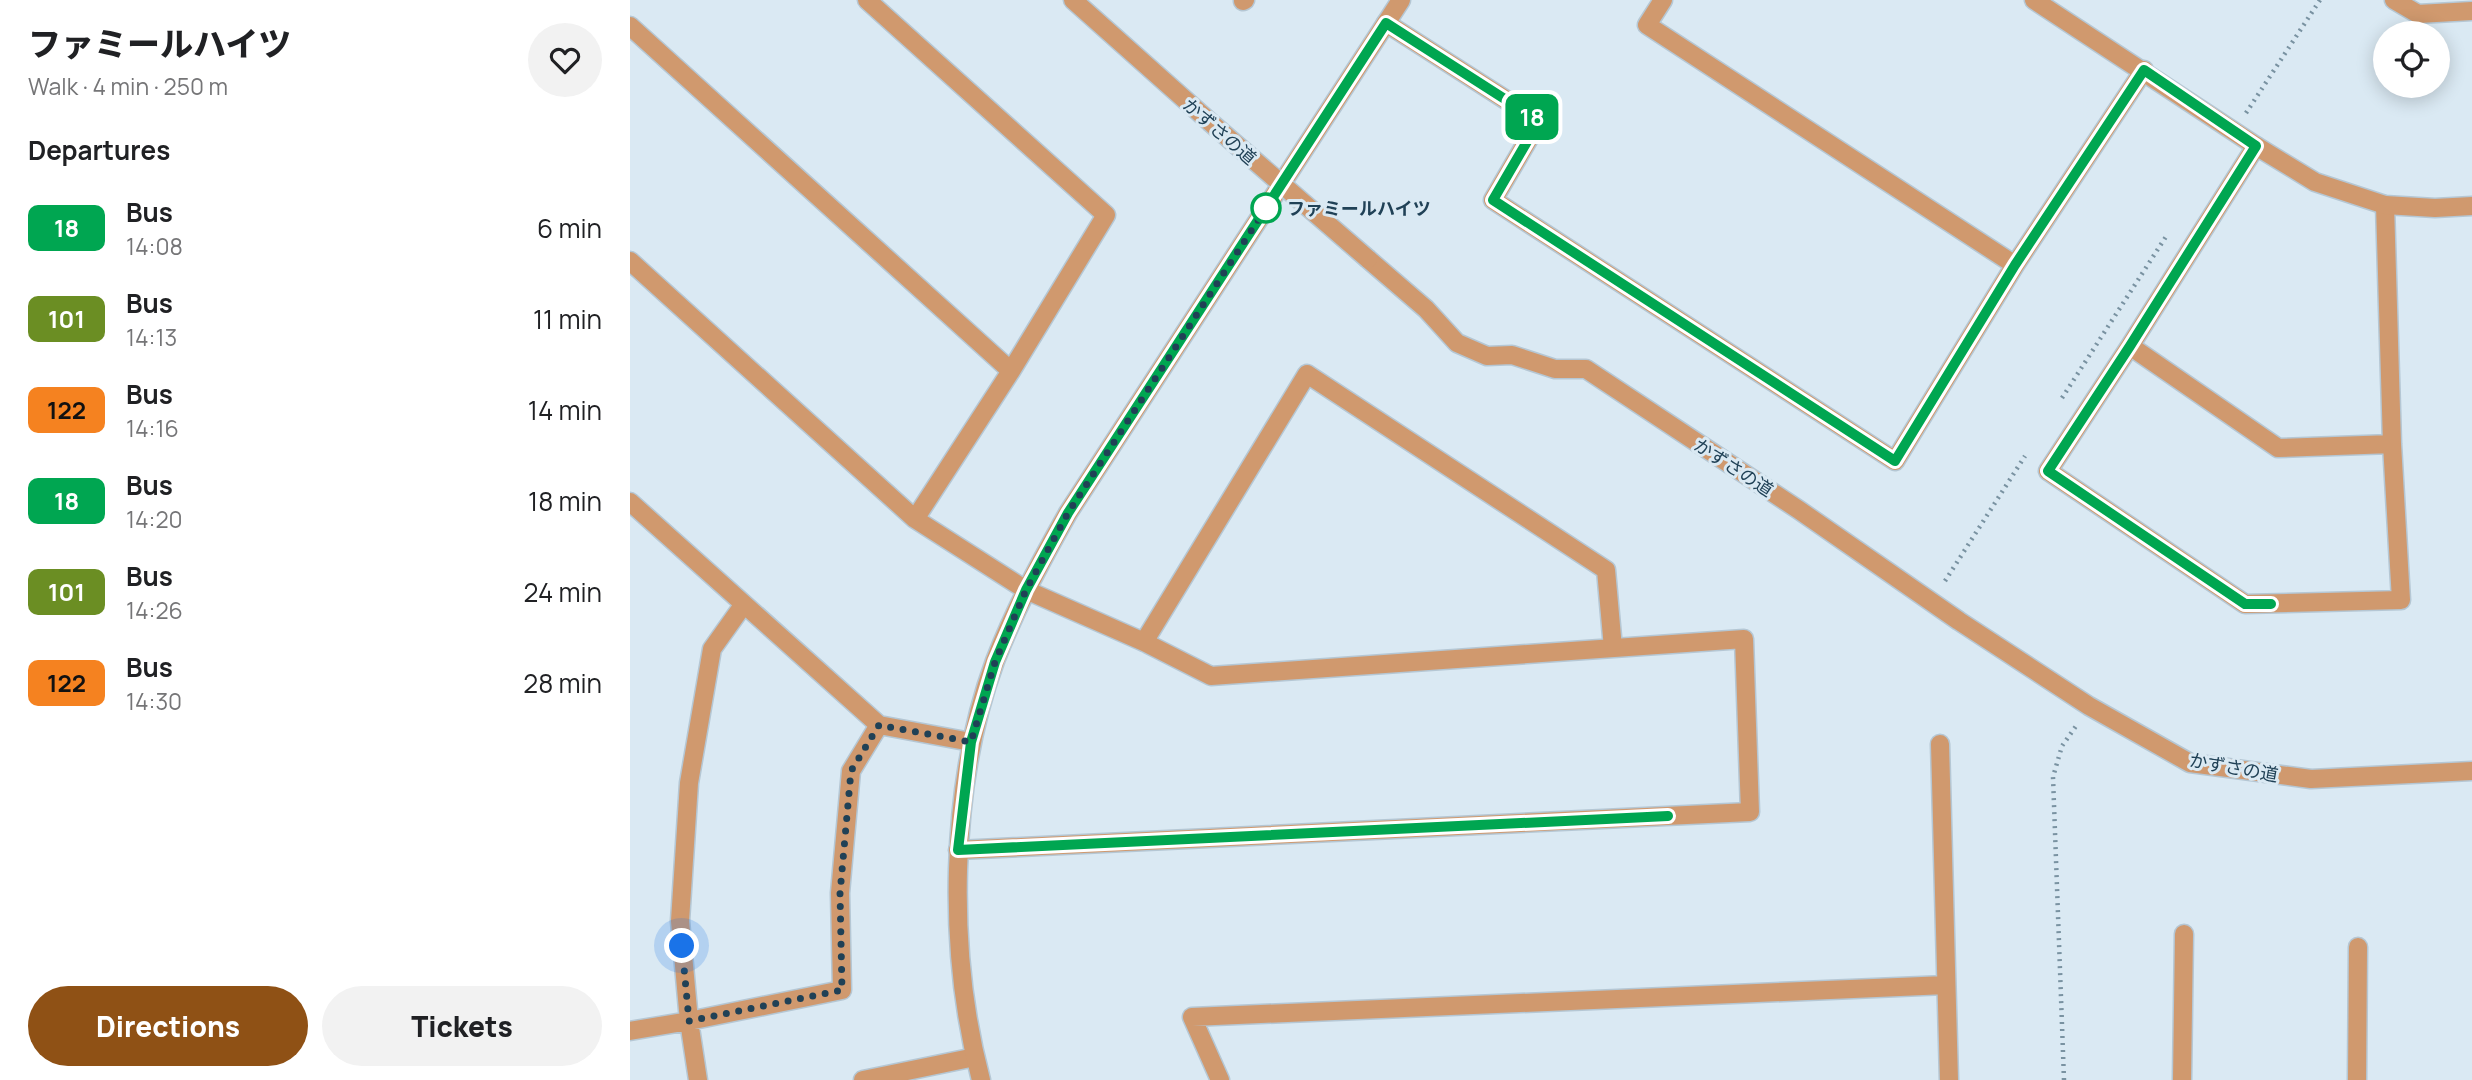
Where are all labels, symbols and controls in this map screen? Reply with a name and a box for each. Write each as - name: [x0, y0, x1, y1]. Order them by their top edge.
- text: ファミールハイツ: [28, 21, 291, 66]
- map controls: [2373, 21, 2450, 98]
- button: locate: [2373, 21, 2450, 98]
- button: heart: [528, 23, 602, 97]
- text: Walk · 4 min · 250 m: [28, 70, 228, 102]
- street label: かずさの道: [1178, 92, 1262, 170]
- line badge: 18: [1500, 94, 1564, 140]
- text: 18: [1519, 100, 1545, 133]
- text: Departures: [28, 132, 170, 168]
- marker: ファミールハイツ: [1251, 193, 1281, 223]
- text: Bus: [126, 194, 173, 230]
- place label: ファミールハイツ: [1287, 196, 1431, 220]
- text: 6 min: [537, 210, 602, 246]
- text: 18: [54, 211, 79, 244]
- text: 14:08: [126, 230, 183, 262]
- text: Bus: [126, 285, 173, 321]
- text: 11 min: [533, 301, 602, 337]
- text: 101: [48, 302, 85, 335]
- text: 14:13: [126, 321, 177, 353]
- text: Bus: [126, 376, 173, 412]
- text: 14 min: [528, 392, 602, 428]
- text: 122: [47, 393, 86, 426]
- text: 14:16: [126, 412, 179, 444]
- street label: かずさの道: [1690, 432, 1778, 502]
- text: Bus: [126, 467, 173, 503]
- text: 18 min: [528, 483, 602, 519]
- text: 18: [54, 484, 79, 517]
- text: 14:20: [126, 503, 183, 535]
- text: Bus: [126, 558, 173, 594]
- text: 24 min: [524, 574, 602, 610]
- text: 101: [48, 575, 85, 608]
- text: 14:26: [126, 594, 183, 626]
- text: Bus: [126, 649, 173, 685]
- text: 28 min: [523, 665, 602, 701]
- text: 122: [47, 666, 86, 699]
- text: 14:30: [126, 685, 182, 717]
- street label: かずさの道: [2188, 747, 2280, 787]
- your location: [664, 928, 699, 963]
- button: Directions: [28, 986, 308, 1066]
- button: Tickets: [322, 986, 602, 1066]

